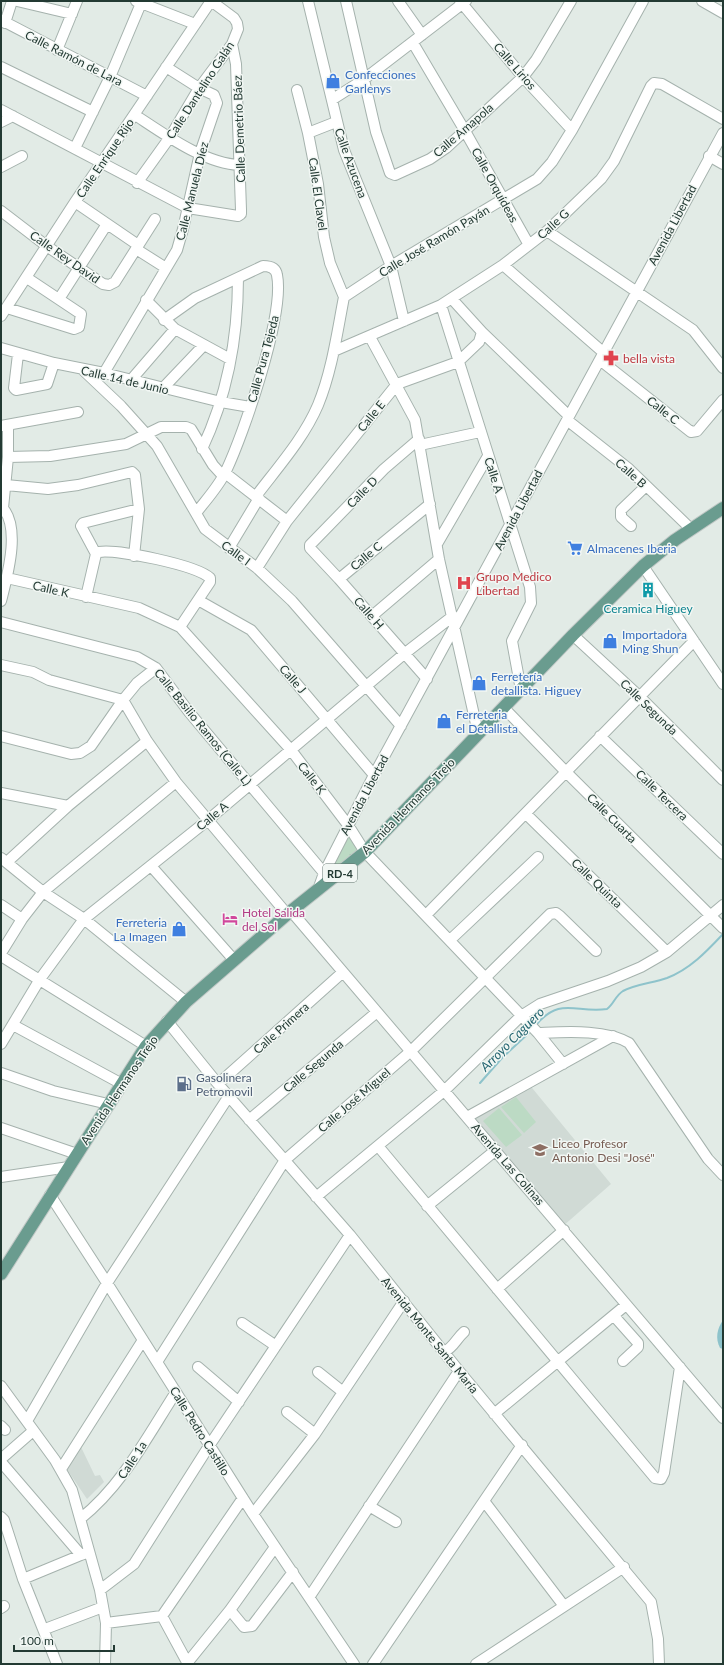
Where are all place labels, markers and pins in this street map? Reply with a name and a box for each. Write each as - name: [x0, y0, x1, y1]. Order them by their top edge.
- place label: Confecciones Garlenys: [345, 67, 416, 96]
- shop icon: Confecciones Garlenys: [324, 72, 342, 90]
- pharmacy icon: bella vista: [602, 349, 620, 367]
- place label: bella vista: [623, 351, 675, 366]
- supermarket icon: Almacenes Iberia: [566, 539, 584, 557]
- place label: Almacenes Iberia: [587, 541, 677, 556]
- place label: Grupo Medico Libertad: [476, 569, 552, 598]
- hospital icon: Grupo Medico Libertad: [455, 574, 473, 592]
- building icon: Ceramica Higuey: [639, 581, 657, 599]
- place label: Ceramica Higuey: [603, 601, 693, 616]
- place label: Importadora Ming Shun: [622, 627, 687, 656]
- shop icon: Importadora Ming Shun: [601, 632, 619, 650]
- place label: Ferretería detallista. Higuey: [491, 669, 582, 698]
- shop icon: Ferretería detallista. Higuey: [470, 674, 488, 692]
- place label: Ferreteria el Detallista: [456, 707, 518, 736]
- shop icon: Ferreteria el Detallista: [435, 712, 453, 730]
- place label: Hotel Salida del Sol: [242, 905, 305, 934]
- hotel icon: Hotel Salida del Sol: [221, 910, 239, 928]
- place label: Ferreteria La Imagen: [114, 915, 167, 944]
- shop icon: Ferreteria La Imagen: [170, 920, 188, 938]
- place label: Gasolinera Petromovil: [196, 1070, 253, 1099]
- fuel station icon: Gasolinera Petromovil: [175, 1075, 193, 1093]
- place label: Liceo Profesor Antonio Desi "José": [552, 1136, 655, 1165]
- school or university icon: Liceo Profesor Antonio Desi "José": [531, 1141, 549, 1159]

